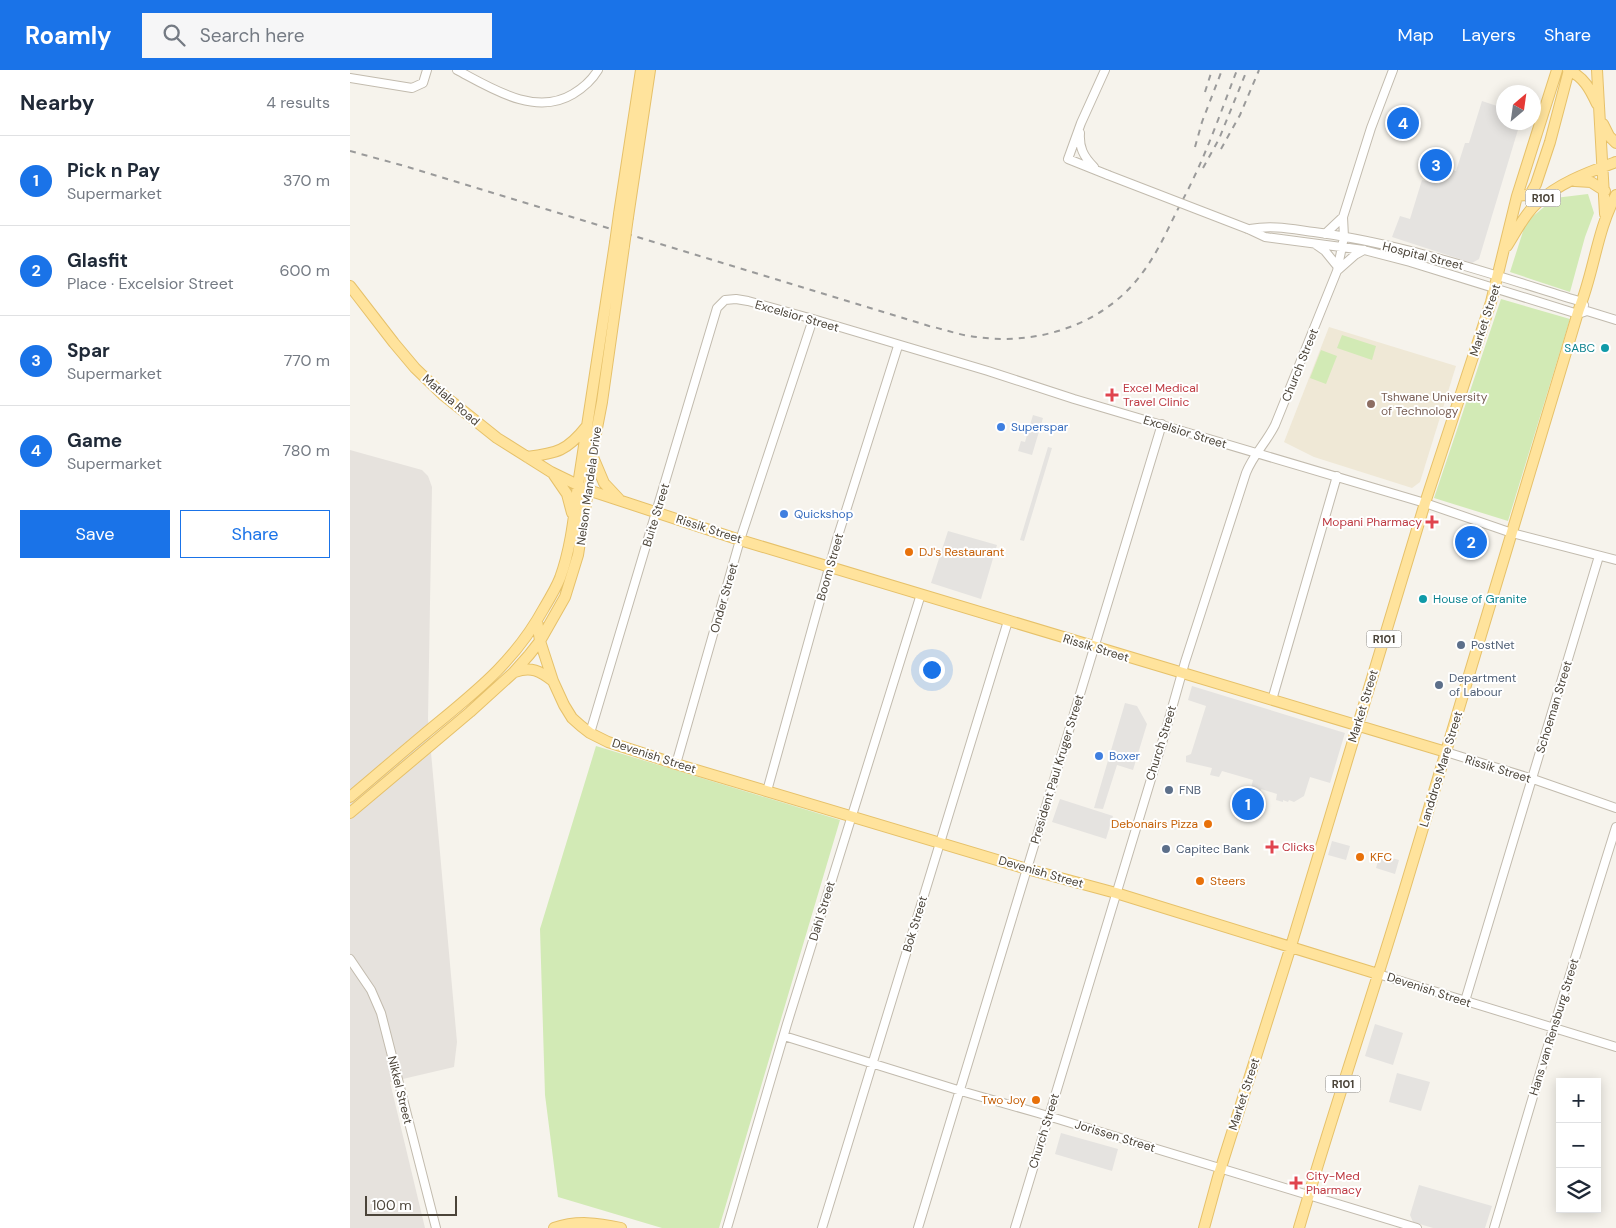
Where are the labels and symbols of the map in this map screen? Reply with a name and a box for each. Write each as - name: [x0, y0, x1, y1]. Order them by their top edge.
- north arrow: [1496, 85, 1541, 130]
- pin: 4: [1387, 104, 1419, 142]
- pin: 3: [1420, 146, 1452, 184]
- road number: R101: [1526, 190, 1560, 206]
- street label: Hospital Street: [1381, 238, 1465, 274]
- street label: Market Street: [1466, 281, 1504, 358]
- street label: Excelsior Street: [753, 296, 841, 336]
- street label: Church Street: [1278, 326, 1322, 404]
- place label: SABC: [1564, 340, 1595, 356]
- marker: SABC: [1599, 342, 1611, 354]
- street label: Matlala Road: [419, 371, 483, 429]
- place label: Excel Medical Travel Clinic: [1123, 380, 1198, 410]
- marker: Excel Medical Travel Clinic: [1105, 388, 1119, 402]
- place label: Tshwane University of Technology: [1381, 389, 1488, 419]
- marker: Tshwane University of Technology: [1365, 398, 1377, 410]
- street label: Excelsior Street: [1141, 412, 1229, 452]
- place label: Superspar: [1011, 419, 1069, 435]
- marker: Superspar: [995, 421, 1007, 433]
- street label: Nelson Mandela Drive: [573, 425, 605, 546]
- street label: Buite Street: [639, 481, 673, 549]
- place label: Quickshop: [794, 506, 853, 522]
- marker: Quickshop: [778, 508, 790, 520]
- street label: Rissik Street: [674, 511, 744, 547]
- place label: Mopani Pharmacy: [1322, 514, 1422, 530]
- marker: Mopani Pharmacy: [1426, 516, 1438, 528]
- pin: 2: [1455, 523, 1487, 561]
- street label: Boom Street: [813, 531, 847, 603]
- place label: DJ's Restaurant: [919, 544, 1005, 560]
- marker: DJ's Restaurant: [903, 546, 915, 558]
- street label: Onder Street: [706, 561, 742, 635]
- place label: House of Granite: [1433, 591, 1527, 607]
- marker: House of Granite: [1417, 593, 1429, 605]
- street label: Rissik Street: [1061, 630, 1131, 666]
- road number: R101: [1366, 630, 1402, 648]
- place label: PostNet: [1471, 637, 1515, 653]
- marker: PostNet: [1455, 639, 1467, 651]
- your location: [919, 657, 945, 683]
- street label: Schoeman Street: [1532, 658, 1576, 755]
- street label: Market Street: [1344, 667, 1382, 744]
- place label: Department of Labour: [1449, 670, 1517, 700]
- marker: Department of Labour: [1433, 679, 1445, 691]
- street label: President Paul Kruger Street: [1027, 692, 1087, 846]
- street label: Church Street: [1142, 703, 1180, 782]
- street label: Landdros Mare Street: [1416, 709, 1466, 829]
- street label: Devenish Street: [610, 735, 698, 777]
- place label: Boxer: [1109, 748, 1141, 764]
- marker: Boxer: [1093, 750, 1105, 762]
- street label: Rissik Street: [1463, 751, 1533, 787]
- place label: FNB: [1179, 782, 1201, 798]
- marker: FNB: [1163, 784, 1175, 796]
- pin: 1: [1232, 785, 1264, 823]
- place label: Debonairs Pizza: [1111, 816, 1198, 832]
- marker: Debonairs Pizza: [1202, 818, 1214, 830]
- place label: Clicks: [1282, 839, 1315, 855]
- place label: Capitec Bank: [1176, 841, 1250, 857]
- marker: Clicks: [1266, 841, 1278, 853]
- marker: Capitec Bank: [1160, 843, 1172, 855]
- place label: KFC: [1370, 849, 1392, 865]
- marker: KFC: [1354, 851, 1366, 863]
- street label: Devenish Street: [997, 852, 1086, 892]
- place label: Steers: [1210, 873, 1246, 889]
- marker: Steers: [1194, 875, 1206, 887]
- street label: Dahl Street: [805, 879, 839, 943]
- street label: Bok Street: [899, 894, 931, 954]
- street label: Hans van Rensburg Street: [1526, 956, 1583, 1097]
- street label: Devenish Street: [1385, 969, 1473, 1011]
- street label: Nikkel Street: [384, 1054, 416, 1126]
- street label: Market Street: [1225, 1055, 1263, 1132]
- road number: R101: [1326, 1076, 1360, 1092]
- street label: Church Street: [1025, 1091, 1063, 1170]
- place label: Two Joy: [981, 1092, 1026, 1108]
- marker: Two Joy: [1030, 1094, 1042, 1106]
- street label: Jorissen Street: [1073, 1116, 1157, 1156]
- place label: City-Med Pharmacy: [1306, 1168, 1362, 1198]
- marker: City-Med Pharmacy: [1290, 1177, 1302, 1189]
- scale bar: [365, 1193, 458, 1216]

